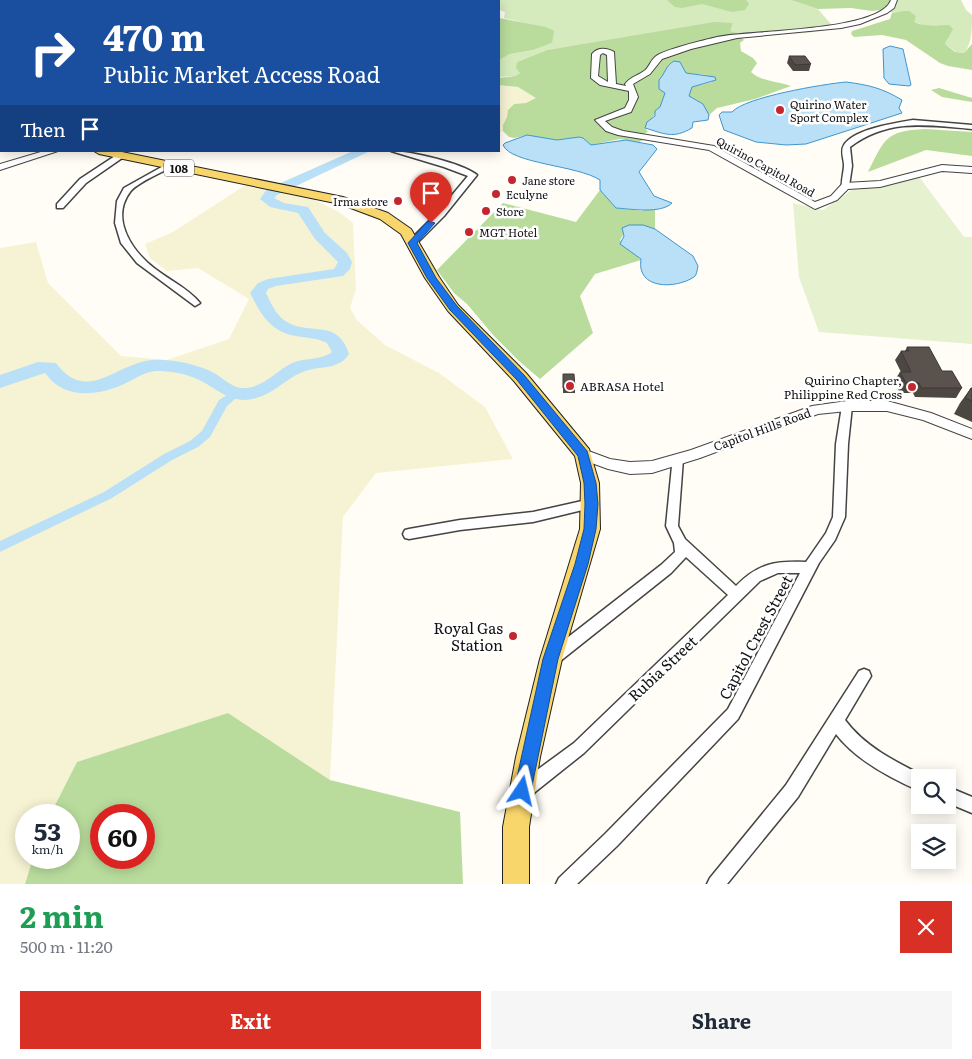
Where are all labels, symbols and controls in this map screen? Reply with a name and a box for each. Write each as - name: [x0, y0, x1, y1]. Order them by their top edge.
- text: 470 m: [103, 10, 205, 62]
- icon: right: [20, 20, 85, 85]
- text: Public Market Access Road: [103, 57, 380, 90]
- place label: Quirino Water Sport Complex: [790, 96, 869, 125]
- marker: Quirino Water Sport Complex: [774, 104, 786, 116]
- text: Then: [20, 115, 66, 143]
- icon: arrive: [76, 115, 104, 143]
- street label: Quirino Capitol Road: [714, 132, 818, 200]
- road number: 108: [164, 160, 194, 177]
- pin: [410, 172, 452, 223]
- place label: Jane store: [522, 172, 575, 188]
- marker: Jane store: [506, 174, 518, 186]
- icon: arrive: [417, 179, 445, 207]
- place label: Eculyne: [506, 186, 548, 202]
- marker: Eculyne: [490, 188, 502, 200]
- place label: Irma store: [333, 193, 388, 209]
- marker: Irma store: [392, 195, 404, 207]
- place label: Store: [496, 203, 524, 219]
- marker: Store: [480, 205, 492, 217]
- place label: MGT Hotel: [479, 224, 537, 240]
- marker: MGT Hotel: [463, 226, 475, 238]
- place label: Quirino Chapter, Philippine Red Cross: [784, 371, 903, 403]
- place label: ABRASA Hotel: [580, 377, 664, 395]
- marker: ABRASA Hotel: [564, 380, 576, 392]
- marker: Quirino Chapter, Philippine Red Cross: [906, 381, 918, 393]
- street label: Capitol Hills Road: [711, 403, 814, 455]
- street label: Capitol Crest Street: [712, 571, 798, 703]
- place label: Royal Gas Station: [434, 616, 503, 656]
- marker: Royal Gas Station: [507, 630, 519, 642]
- street label: Rubia Street: [622, 630, 702, 706]
- position arrow: [495, 764, 547, 816]
- map controls: [911, 769, 956, 869]
- button: search: [911, 769, 956, 814]
- speed limit sign: 60: [90, 804, 155, 869]
- text: 53: [34, 812, 61, 849]
- button: layers: [911, 824, 956, 869]
- text: km/h: [32, 840, 63, 858]
- text: 2 min: [20, 893, 104, 937]
- button: close: [900, 901, 952, 953]
- text: 500 m · 11:20: [20, 934, 113, 958]
- button: Exit: [20, 991, 481, 1049]
- button: Share: [491, 991, 952, 1049]

